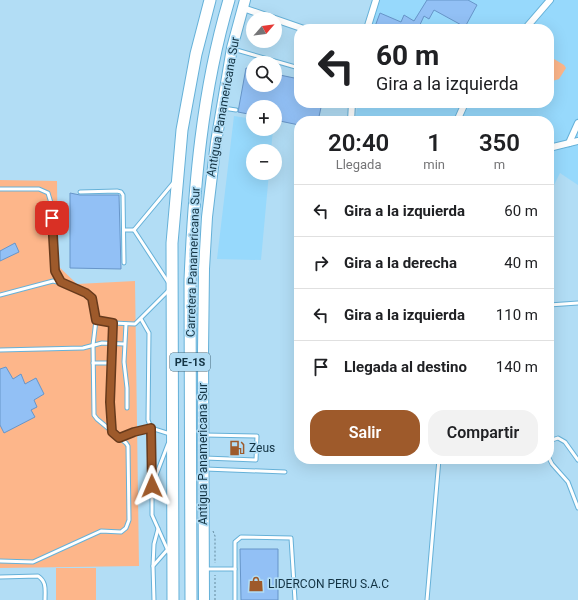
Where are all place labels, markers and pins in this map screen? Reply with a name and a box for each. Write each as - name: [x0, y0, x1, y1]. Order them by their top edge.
- pin: [35, 201, 69, 235]
- fuel station icon: Zeus: [228, 439, 246, 457]
- place label: Zeus: [249, 441, 275, 455]
- shop icon: LIDERCON PERU S.A.C: [247, 575, 265, 593]
- place label: LIDERCON PERU S.A.C: [268, 577, 389, 591]

